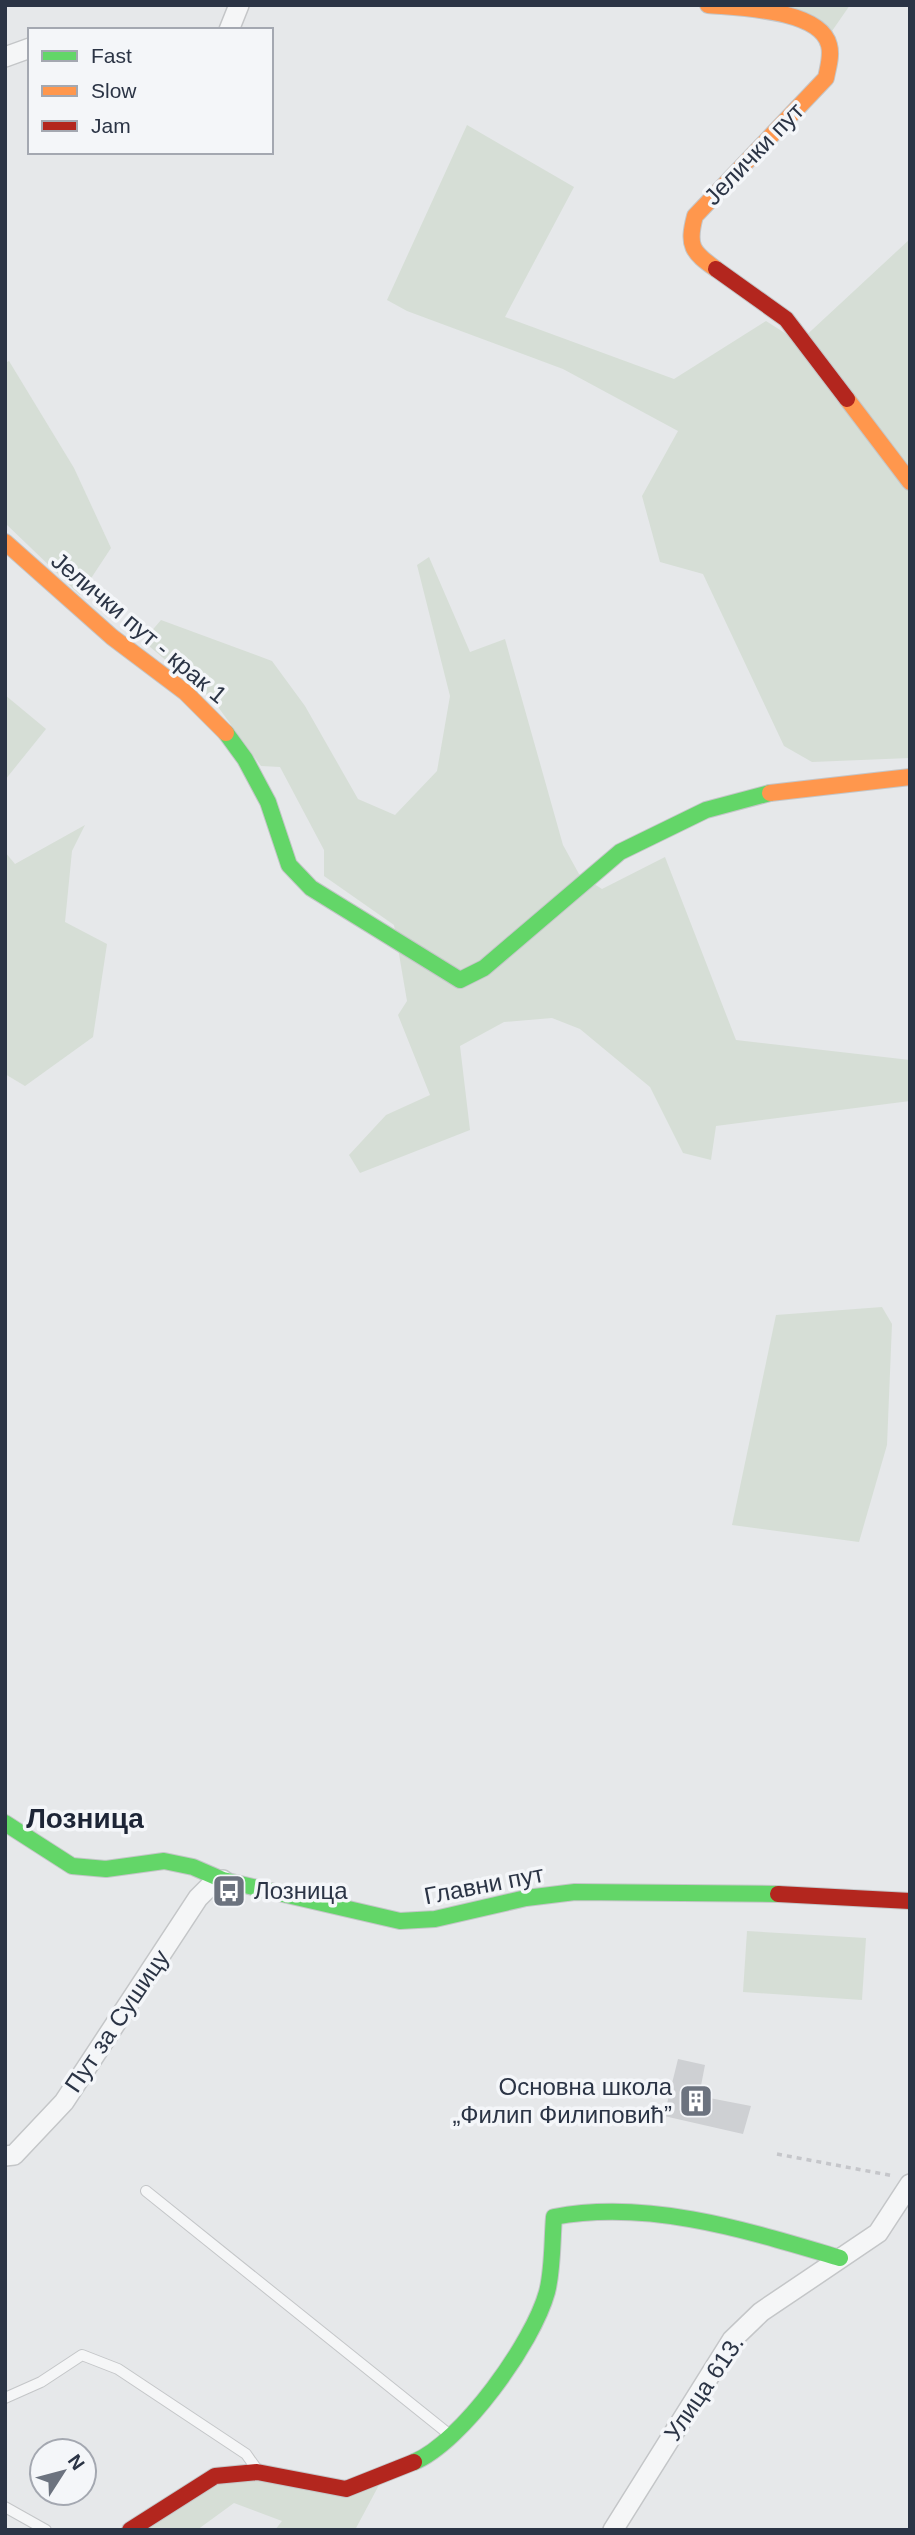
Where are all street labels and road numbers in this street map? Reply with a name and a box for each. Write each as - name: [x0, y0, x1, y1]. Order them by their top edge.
- street label: Јелички пут: [698, 97, 809, 210]
- street label: Јелички пут - крак 1: [46, 547, 232, 709]
- street label: Главни пут: [422, 1860, 546, 1909]
- street label: Пут за Сушицу: [59, 1944, 174, 2097]
- street label: Улица 613.: [658, 2330, 749, 2446]

